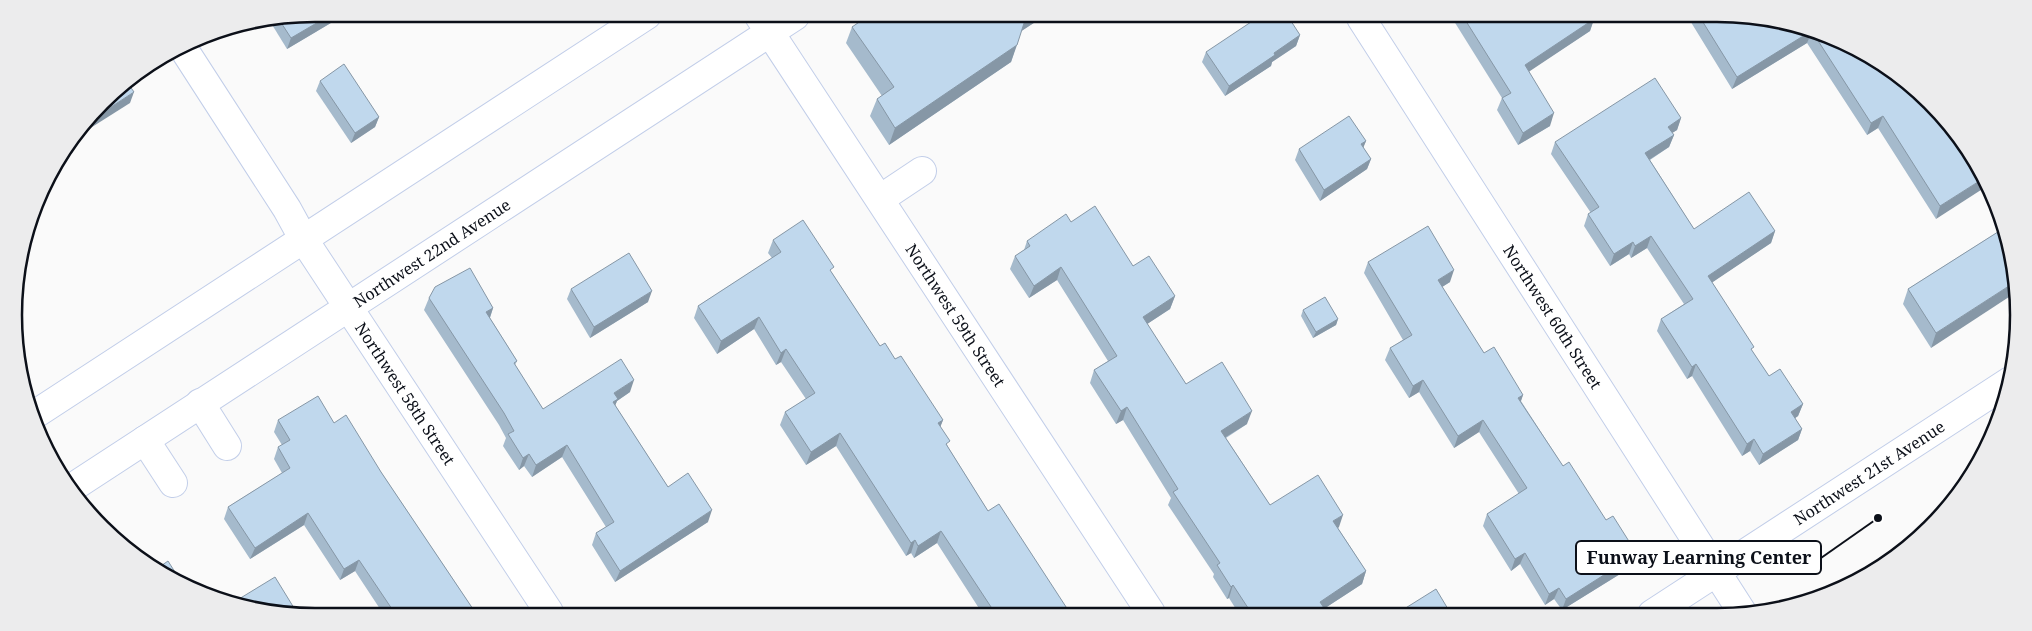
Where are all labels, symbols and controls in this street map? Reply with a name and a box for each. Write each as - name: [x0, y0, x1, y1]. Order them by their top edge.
- street label: Northwest 22nd Avenue: [349, 194, 515, 312]
- street label: Northwest 59th Street: [901, 240, 1011, 391]
- street label: Northwest 60th Street: [1498, 241, 1607, 393]
- street label: Northwest 58th Street: [350, 318, 460, 470]
- street label: Northwest 21st Avenue: [1789, 415, 1949, 530]
- callout: Funway Learning Center: [1576, 541, 1821, 574]
- text: Funway Learning Center: [1587, 545, 1812, 569]

